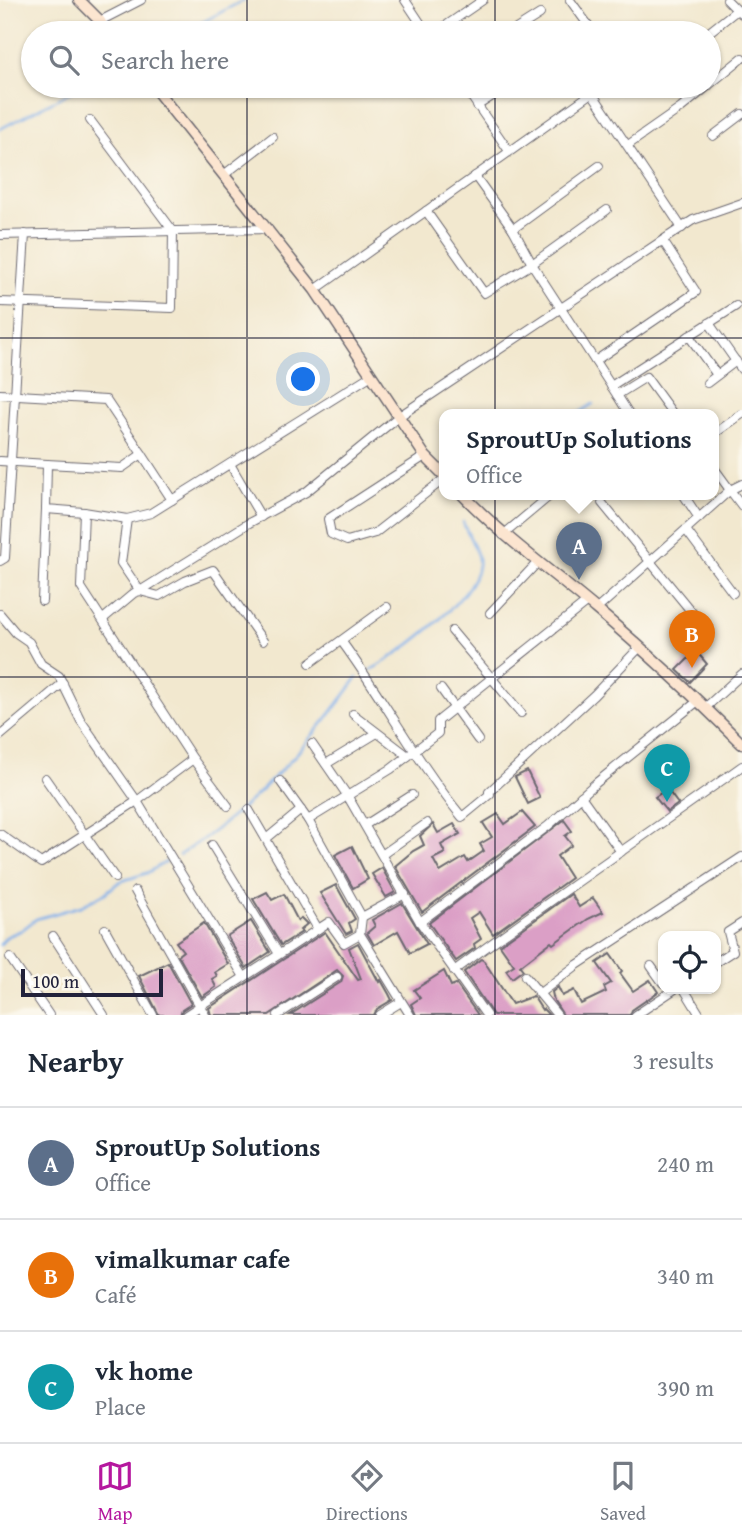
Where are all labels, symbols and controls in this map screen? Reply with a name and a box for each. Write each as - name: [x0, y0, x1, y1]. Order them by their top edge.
- search box: [21, 21, 721, 98]
- text: Search here: [101, 40, 229, 79]
- icon: search: [45, 41, 83, 79]
- your location: [286, 362, 320, 396]
- popup: [439, 409, 719, 500]
- text: SproutUp Solutions: [466, 419, 692, 458]
- text: Office: [466, 458, 523, 491]
- pin: A: [556, 522, 602, 580]
- pin: B: [669, 610, 715, 668]
- pin: C: [644, 744, 690, 802]
- map controls: [658, 931, 721, 994]
- button: locate: [658, 931, 721, 994]
- scale bar: [21, 966, 163, 998]
- text: 100 m: [32, 967, 79, 995]
- text: Nearby: [28, 1039, 124, 1083]
- text: 3 results: [633, 1044, 714, 1077]
- text: SproutUp Solutions: [95, 1127, 320, 1166]
- text: A: [44, 1147, 58, 1180]
- text: 240 m: [657, 1147, 714, 1180]
- text: Office: [95, 1166, 151, 1199]
- text: vimalkumar cafe: [95, 1239, 290, 1278]
- text: B: [44, 1259, 58, 1292]
- text: 340 m: [657, 1259, 714, 1292]
- text: Café: [95, 1278, 137, 1311]
- text: vk home: [95, 1351, 193, 1390]
- text: C: [44, 1371, 58, 1404]
- text: 390 m: [657, 1371, 714, 1404]
- text: Place: [95, 1390, 146, 1423]
- tab: Map: [96, 1457, 134, 1527]
- tab: Directions: [326, 1457, 408, 1527]
- tab: Saved: [600, 1457, 646, 1527]

